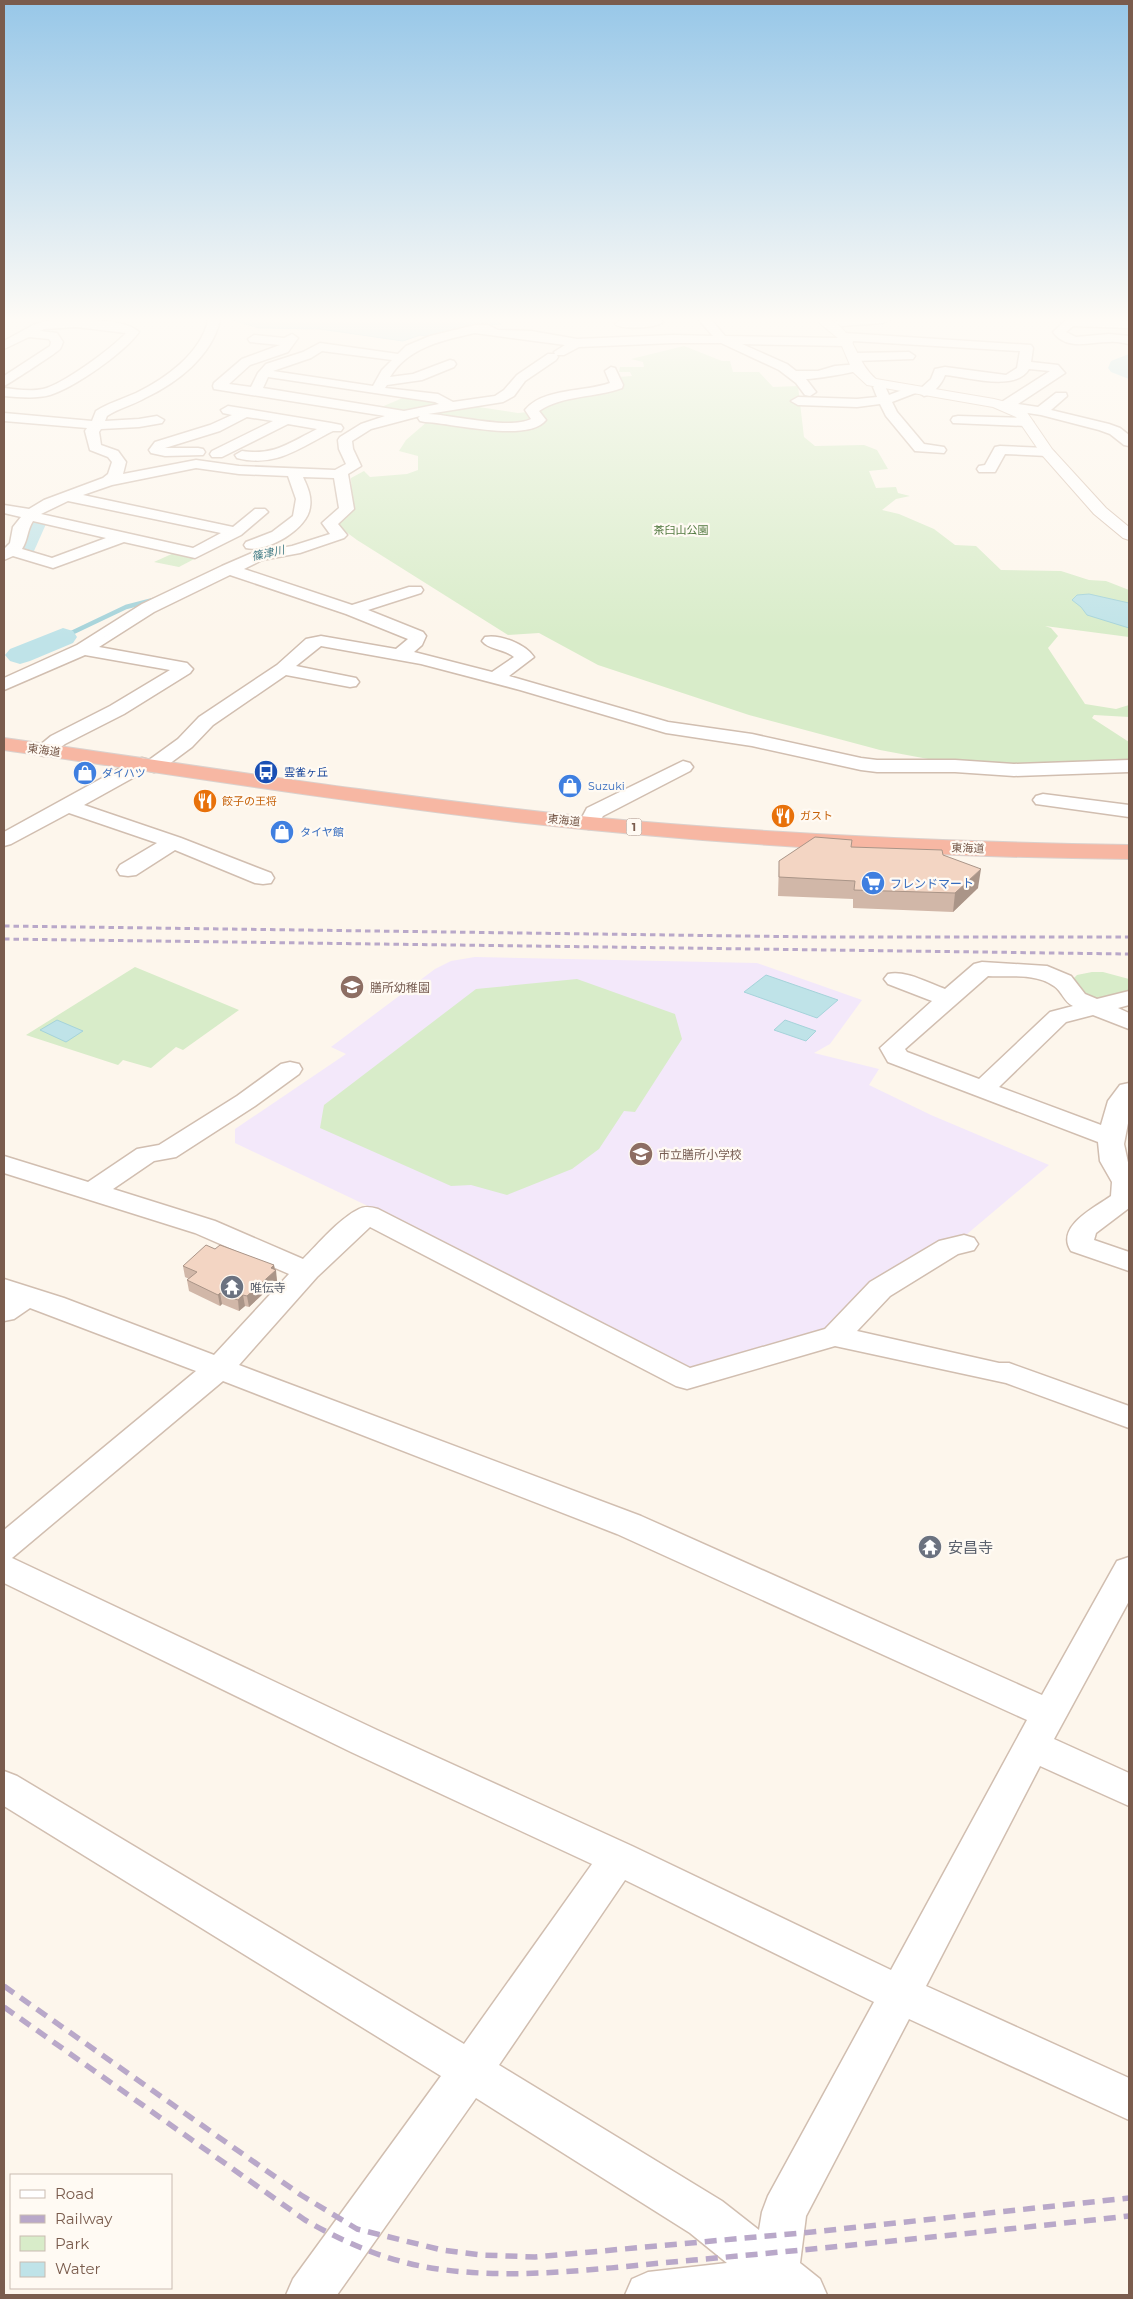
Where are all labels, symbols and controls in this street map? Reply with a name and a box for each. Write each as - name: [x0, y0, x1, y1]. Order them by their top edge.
- park label: 茶臼山公園: [654, 523, 709, 537]
- water label: 篠津川: [250, 542, 287, 564]
- street label: 東海道: [27, 741, 61, 759]
- bus stop icon: 雲雀ヶ丘: [253, 759, 279, 785]
- shop icon: ダイハツ: [72, 760, 98, 786]
- place label: 雲雀ヶ丘: [284, 765, 328, 779]
- place label: ダイハツ: [102, 766, 146, 780]
- shop icon: Suzuki: [557, 773, 583, 799]
- place label: Suzuki: [588, 779, 625, 793]
- restaurant icon: 餃子の王将: [192, 788, 218, 814]
- place label: 餃子の王将: [222, 794, 277, 808]
- restaurant icon: ガスト: [770, 803, 796, 829]
- place label: ガスト: [800, 809, 833, 823]
- street label: 東海道: [547, 811, 581, 829]
- shop icon: タイヤ館: [269, 819, 295, 845]
- road number: 1: [626, 819, 642, 836]
- place label: タイヤ館: [300, 825, 344, 839]
- street label: 東海道: [951, 840, 985, 856]
- supermarket icon: フレンドマート: [860, 870, 886, 896]
- place label: フレンドマート: [890, 876, 974, 891]
- school or university icon: 膳所幼稚園: [339, 974, 365, 1000]
- place label: 膳所幼稚園: [370, 980, 430, 995]
- school or university icon: 市立膳所小学校: [628, 1141, 654, 1167]
- place label: 市立膳所小学校: [658, 1147, 742, 1162]
- temple icon: 唯伝寺: [219, 1274, 245, 1300]
- place label: 唯伝寺: [250, 1280, 286, 1295]
- temple icon: 安昌寺: [917, 1534, 943, 1560]
- place label: 安昌寺: [948, 1538, 993, 1557]
- legend: [10, 2174, 172, 2289]
- text: Road: [55, 2184, 94, 2203]
- text: Railway: [55, 2209, 113, 2228]
- text: Park: [55, 2234, 89, 2253]
- text: Water: [55, 2259, 101, 2278]

